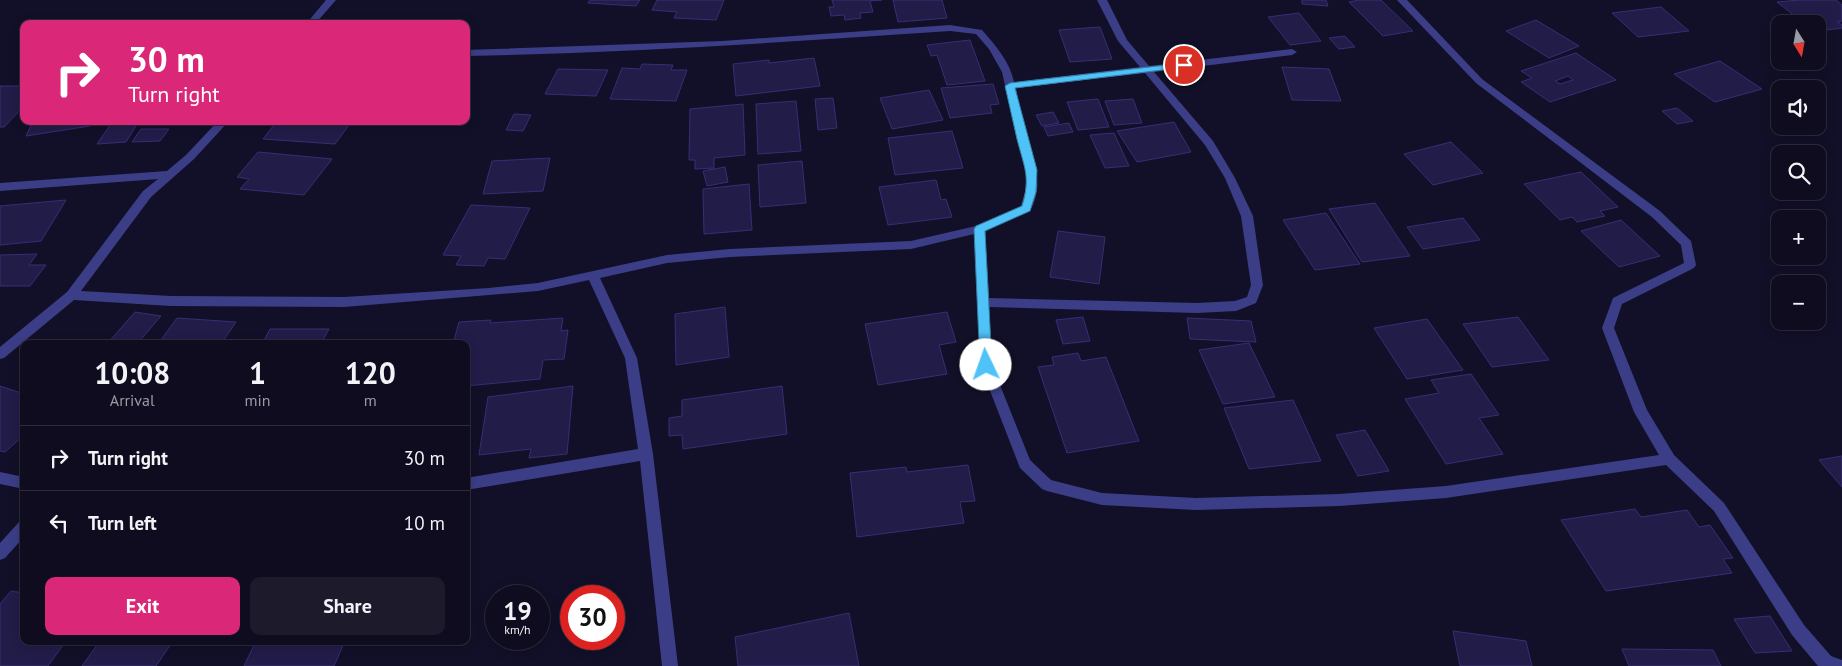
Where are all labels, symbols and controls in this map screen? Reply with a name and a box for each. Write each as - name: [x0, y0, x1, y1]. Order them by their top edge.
- north arrow: [1771, 15, 1826, 70]
- map controls: [1771, 15, 1826, 330]
- text: 30 m: [128, 36, 205, 82]
- icon: right: [45, 40, 110, 105]
- pin: [1163, 44, 1205, 86]
- icon: arrive: [1170, 51, 1198, 79]
- text: Turn right: [128, 80, 220, 108]
- button: sound: [1771, 80, 1826, 135]
- button: search: [1771, 145, 1826, 200]
- button: +: [1771, 210, 1826, 265]
- button: −: [1771, 275, 1826, 330]
- position arrow: [959, 338, 1011, 390]
- text: 10:08: [94, 353, 170, 392]
- text: 1: [249, 353, 266, 392]
- text: 120: [345, 353, 396, 392]
- text: Arrival: [110, 390, 155, 410]
- text: min: [245, 390, 271, 410]
- text: m: [364, 390, 377, 410]
- icon: right: [45, 444, 73, 472]
- text: Turn right: [88, 446, 168, 470]
- text: 30 m: [404, 446, 445, 470]
- icon: left: [45, 509, 73, 537]
- text: Turn left: [88, 511, 157, 535]
- text: 10 m: [404, 511, 445, 535]
- button: Exit: [45, 577, 240, 635]
- button: Share: [250, 577, 445, 635]
- speed limit sign: 30: [560, 585, 625, 650]
- text: 19: [503, 595, 532, 627]
- text: km/h: [504, 622, 531, 637]

